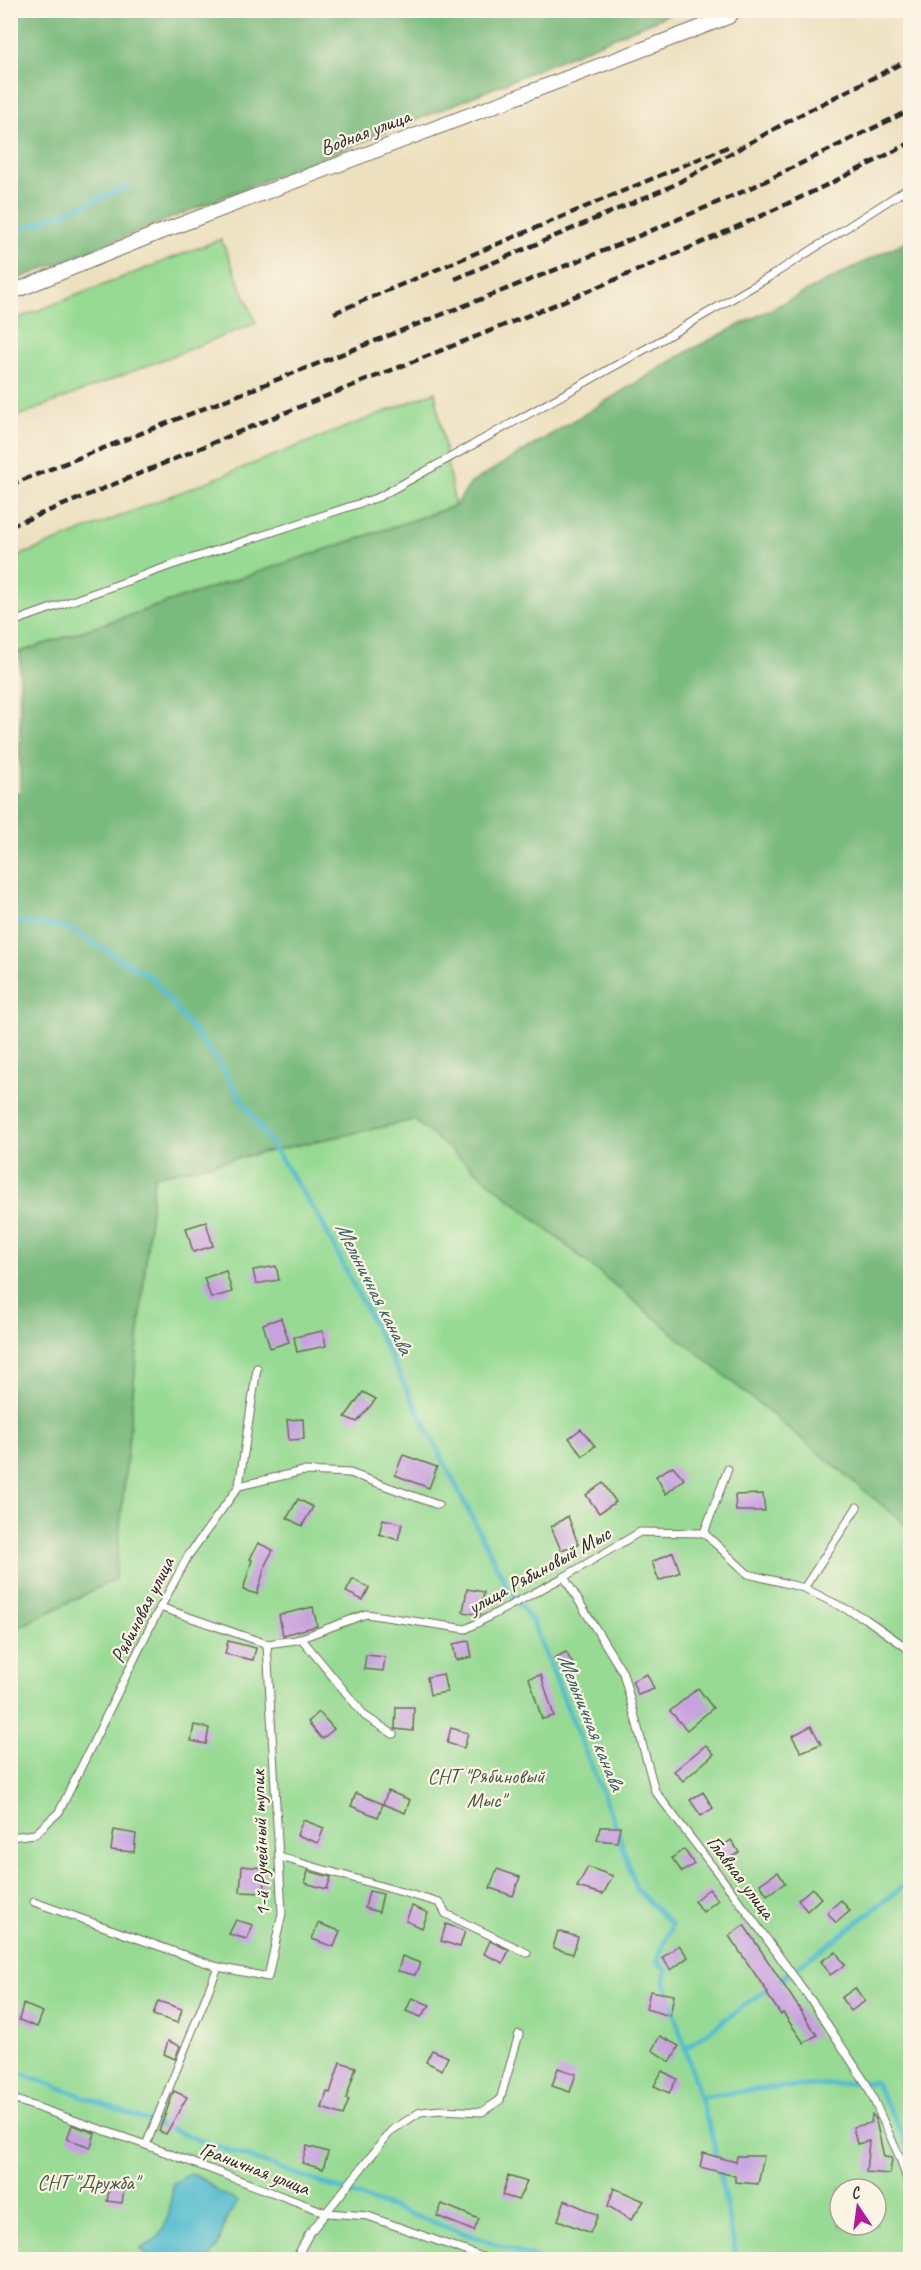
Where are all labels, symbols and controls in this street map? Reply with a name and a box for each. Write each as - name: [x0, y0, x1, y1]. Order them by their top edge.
- street label: Водная улица: [316, 102, 416, 161]
- water label: Мельничная канава: [329, 1217, 420, 1361]
- street label: улица Рябиновый Мыс: [461, 1519, 616, 1621]
- street label: Рябиновая улица: [104, 1551, 180, 1667]
- water label: Мельничная канава: [551, 1650, 632, 1797]
- park label: СНТ "Рябиновый Мыс": [427, 1763, 546, 1813]
- street label: 1-й Ручейный тупик: [244, 1768, 276, 1917]
- street label: Главная улица: [701, 1830, 782, 1926]
- street label: Граничная улица: [196, 2135, 315, 2201]
- park label: СНТ "Дружба": [37, 2169, 143, 2195]
- north arrow: [828, 2177, 888, 2237]
- text: С: [849, 2182, 863, 2204]

